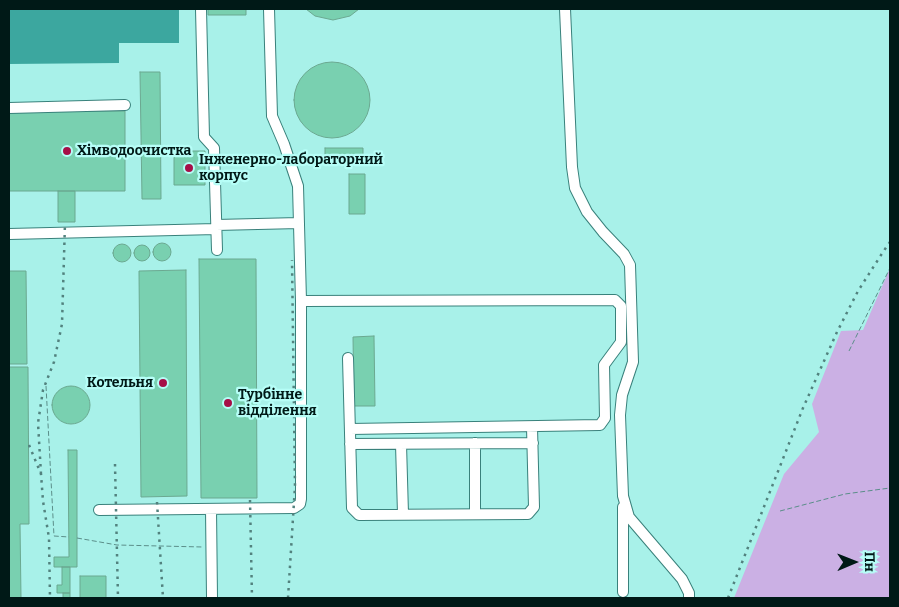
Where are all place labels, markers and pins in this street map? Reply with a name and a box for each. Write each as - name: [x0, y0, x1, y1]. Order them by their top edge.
- place label: Хімводоочистка: [77, 143, 191, 159]
- marker: Хімводоочистка: [61, 145, 73, 157]
- place label: Інженерно-лабораторний корпус: [199, 152, 383, 184]
- marker: Інженерно-лабораторний корпус: [183, 162, 195, 174]
- place label: Котельня: [87, 375, 153, 391]
- marker: Котельня: [157, 377, 169, 389]
- place label: Турбінне відділення: [238, 387, 317, 420]
- marker: Турбінне відділення: [222, 397, 234, 409]

